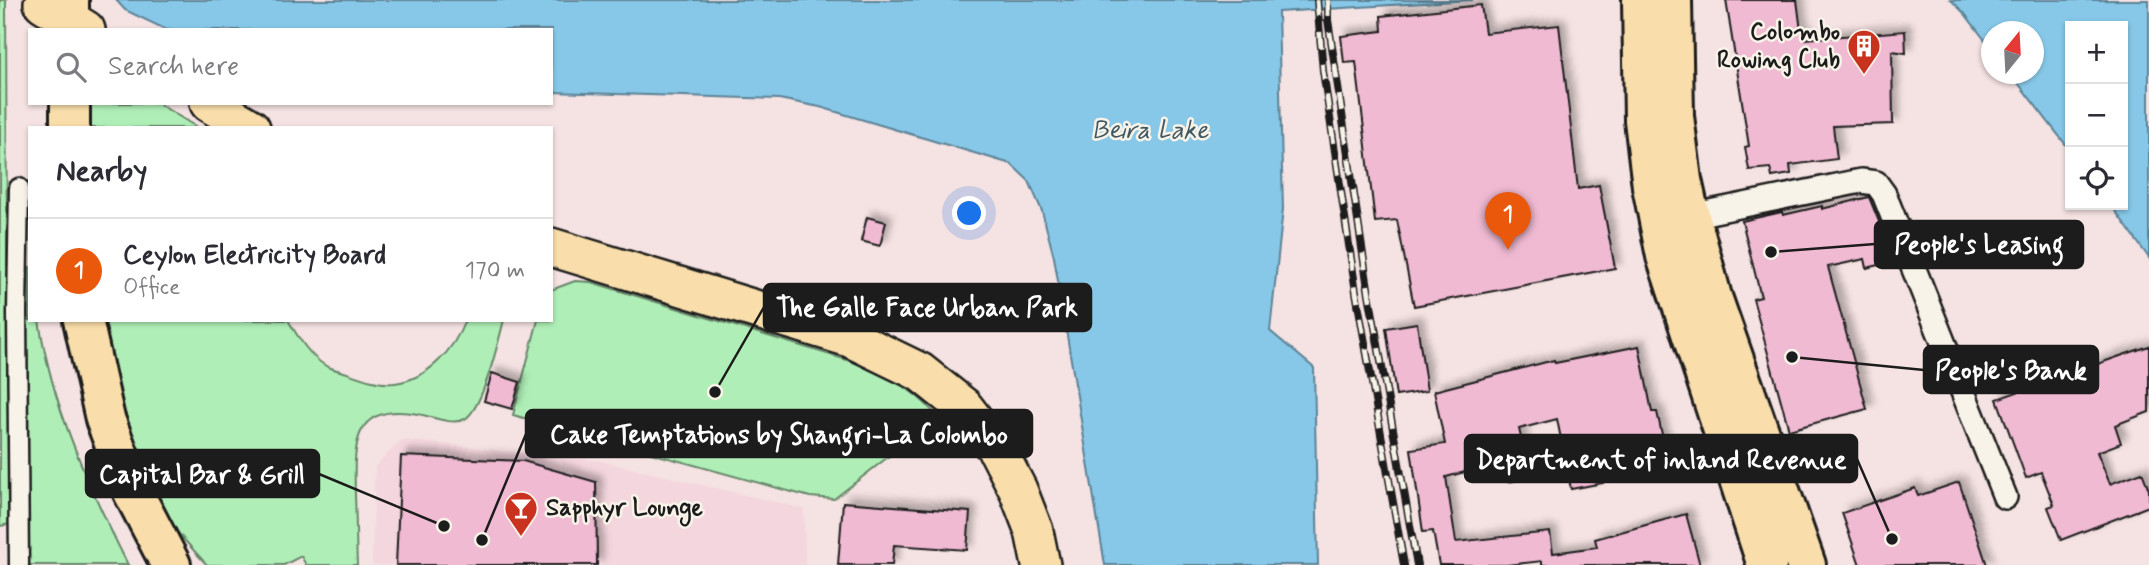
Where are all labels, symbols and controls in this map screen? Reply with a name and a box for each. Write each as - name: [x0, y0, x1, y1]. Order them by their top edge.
- place label: Colombo Rowing Club: [1717, 17, 1840, 77]
- north arrow: [1981, 21, 2044, 84]
- map controls: [2065, 21, 2128, 210]
- button: +: [2065, 21, 2128, 84]
- building icon: Colombo Rowing Club: [1845, 27, 1883, 76]
- search box: [28, 28, 553, 105]
- icon: search: [52, 48, 90, 86]
- text: Search here: [108, 50, 239, 84]
- button: −: [2065, 84, 2128, 147]
- water label: Beira Lake: [1091, 114, 1209, 148]
- button: locate: [2065, 147, 2128, 210]
- text: Nearby: [56, 152, 147, 191]
- pin: 1: [1485, 192, 1531, 250]
- your location: [952, 196, 986, 230]
- callout: People's Leasing: [1875, 221, 2083, 268]
- text: People's Leasing: [1894, 229, 2064, 266]
- text: Ceylon Electricity Board: [123, 239, 386, 273]
- text: 1: [74, 256, 84, 286]
- text: 170 m: [465, 256, 525, 286]
- text: Office: [123, 273, 180, 303]
- callout: The Galle Face Urban Park: [764, 284, 1091, 331]
- text: The Galle Face Urban Park: [776, 292, 1078, 326]
- callout: People's Bank: [1924, 346, 2098, 393]
- text: People's Bank: [1935, 355, 2087, 389]
- callout: Cake Temptations by Shangri-La Colombo: [526, 410, 1032, 457]
- text: Cake Temptations by Shangri-La Colombo: [550, 419, 1008, 456]
- callout: Department of inland Revenue: [1465, 435, 1857, 482]
- text: Department of inland Revenue: [1476, 444, 1847, 478]
- callout: Capital Bar & Grill: [86, 450, 319, 497]
- text: Capital Bar & Grill: [99, 459, 305, 493]
- bar icon: Sapphyr Lounge: [502, 489, 540, 538]
- place label: Sapphyr Lounge: [546, 493, 704, 527]

